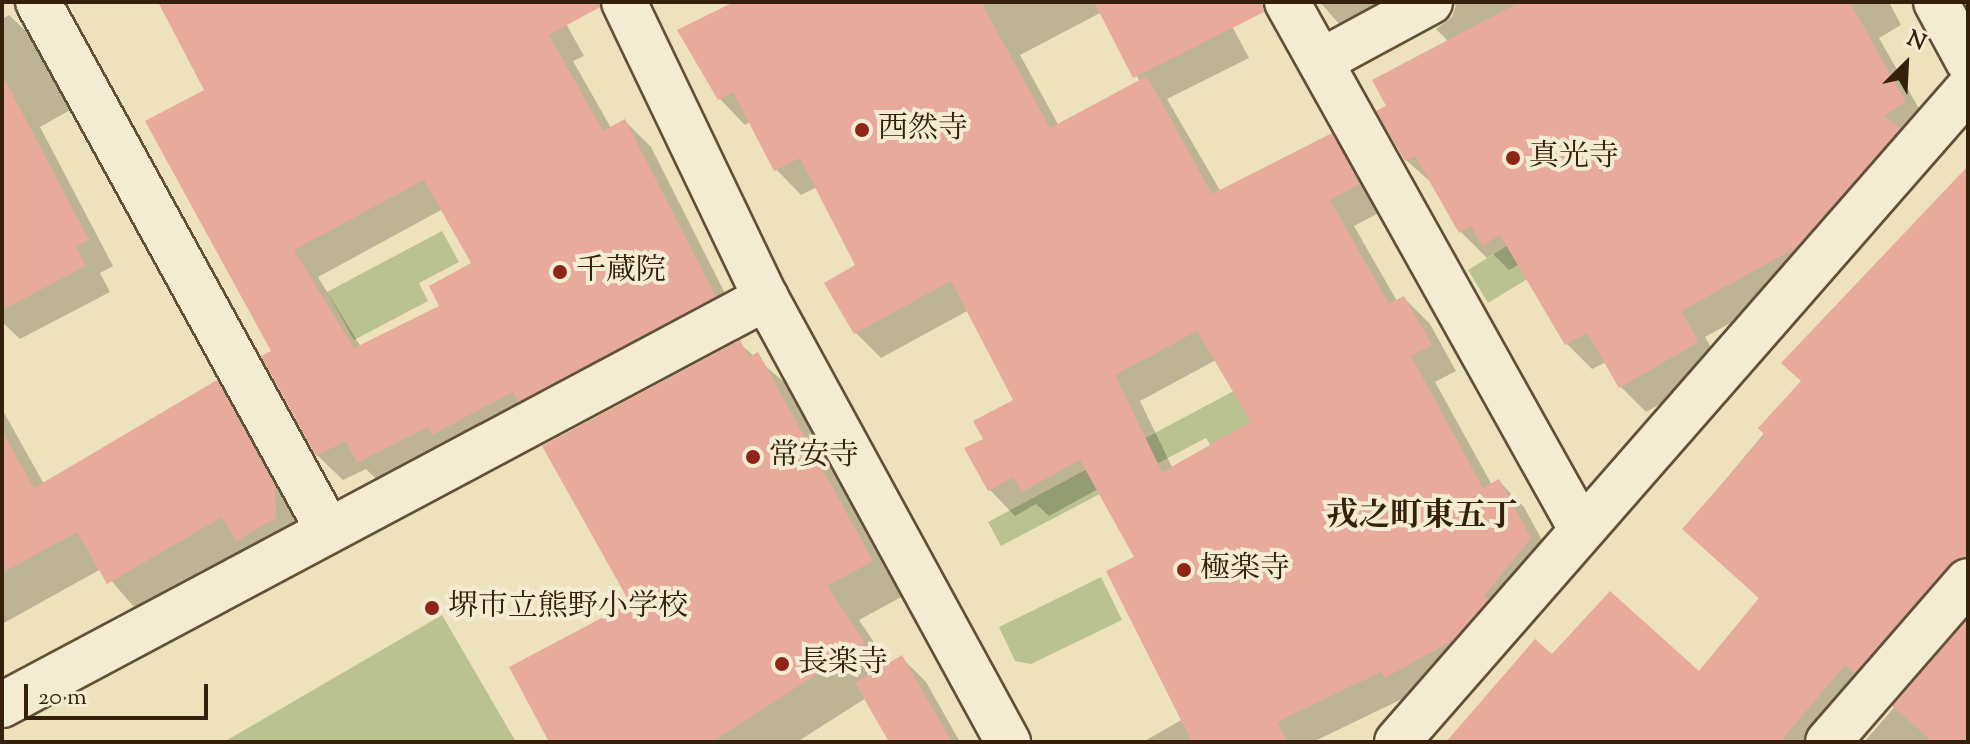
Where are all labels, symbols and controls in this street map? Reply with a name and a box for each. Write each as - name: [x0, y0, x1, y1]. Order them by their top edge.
- north arrow: [1866, 24, 1946, 104]
- text: N: [1901, 24, 1930, 60]
- place label: 西然寺: [878, 112, 968, 148]
- marker: 西然寺: [853, 121, 871, 139]
- place label: 真光寺: [1529, 140, 1619, 176]
- marker: 真光寺: [1504, 149, 1522, 167]
- place label: 千蔵院: [576, 254, 666, 290]
- marker: 千蔵院: [551, 263, 569, 281]
- place label: 常安寺: [769, 439, 859, 475]
- marker: 常安寺: [744, 448, 762, 466]
- district label: 戎之町東五丁: [1326, 498, 1518, 536]
- place label: 極楽寺: [1200, 552, 1290, 588]
- marker: 極楽寺: [1175, 561, 1193, 579]
- place label: 堺市立熊野小学校: [448, 590, 688, 626]
- marker: 堺市立熊野小学校: [423, 599, 441, 617]
- place label: 長楽寺: [798, 646, 888, 682]
- marker: 長楽寺: [773, 655, 791, 673]
- scale bar: [28, 668, 212, 718]
- text: 20 m: [38, 681, 87, 715]

